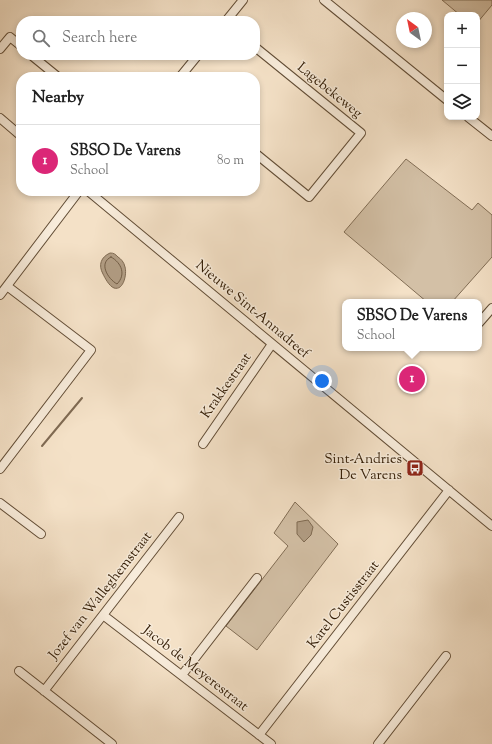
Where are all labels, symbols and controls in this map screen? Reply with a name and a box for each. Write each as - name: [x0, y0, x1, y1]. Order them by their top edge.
- north arrow: [396, 12, 432, 48]
- map controls: [444, 12, 480, 120]
- button: +: [444, 12, 480, 48]
- search box: [16, 16, 260, 60]
- icon: search: [30, 27, 52, 49]
- text: Search here: [62, 28, 137, 49]
- button: −: [444, 48, 480, 84]
- street label: Lagebekeweg: [292, 58, 366, 124]
- button: layers: [444, 84, 480, 120]
- text: Nearby: [32, 86, 84, 110]
- text: SBSO De Varens: [70, 141, 181, 162]
- text: 1: [43, 152, 47, 170]
- text: 80 m: [217, 152, 244, 170]
- text: School: [70, 162, 109, 180]
- street label: Nieuwe Sint-Annadreef: [191, 256, 314, 365]
- popup: [342, 299, 482, 351]
- text: SBSO De Varens: [357, 306, 467, 327]
- text: School: [357, 327, 396, 345]
- street label: Krakkestraat: [197, 349, 257, 423]
- pin: 1: [399, 364, 425, 394]
- your location: [312, 371, 332, 391]
- place label: Sint-Andries De Varens: [324, 450, 402, 486]
- bus stop icon: Sint-Andries De Varens: [405, 458, 425, 478]
- street label: Jozef van Walleghemstraat: [44, 527, 158, 665]
- street label: Karel Custisstraat: [303, 557, 385, 653]
- street label: Jacob de Meyerestraat: [137, 621, 252, 717]

